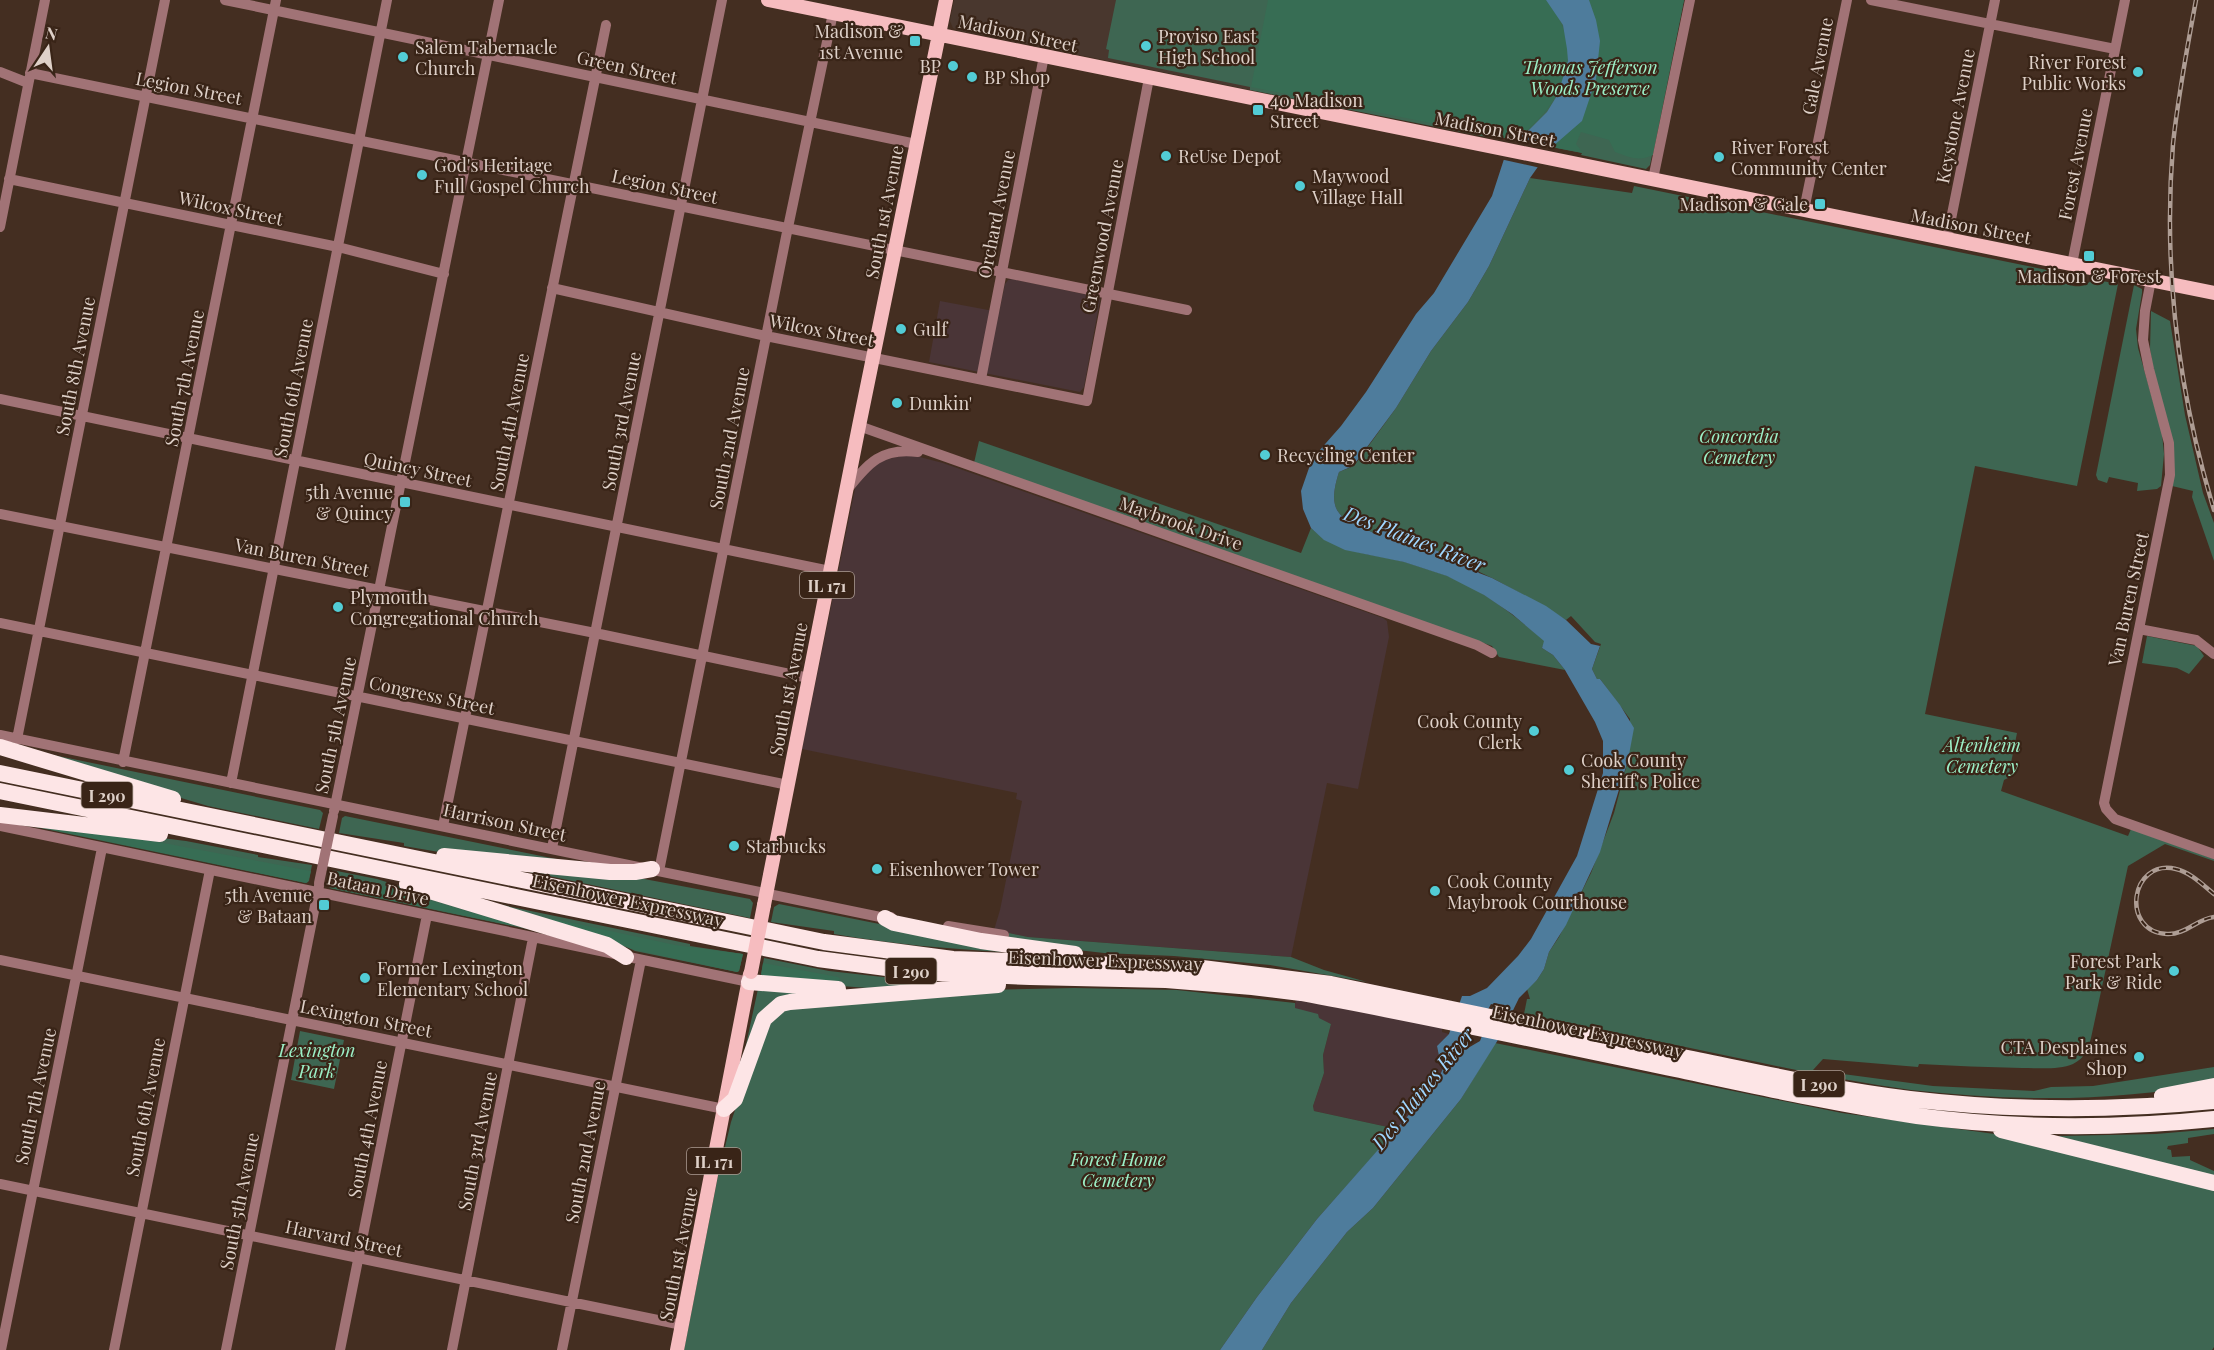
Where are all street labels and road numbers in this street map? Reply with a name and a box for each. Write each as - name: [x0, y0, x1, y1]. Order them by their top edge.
- street label: Madison Street: [956, 9, 1081, 58]
- street label: Gale Avenue: [1796, 15, 1838, 117]
- street label: Green Street: [575, 45, 680, 89]
- street label: Keystone Avenue: [1930, 46, 1980, 186]
- street label: Legion Street: [134, 66, 245, 110]
- street label: Madison Street: [1433, 106, 1558, 153]
- street label: Forest Avenue: [2052, 106, 2098, 222]
- street label: South 1st Avenue: [859, 143, 909, 281]
- street label: Orchard Avenue: [972, 148, 1020, 280]
- street label: Greenwood Avenue: [1075, 157, 1129, 315]
- street label: Legion Street: [610, 163, 721, 209]
- street label: Wilcox Street: [176, 185, 286, 231]
- street label: Madison Street: [1909, 203, 2034, 250]
- street label: South 8th Avenue: [50, 294, 100, 438]
- street label: South 7th Avenue: [159, 307, 209, 449]
- street label: Wilcox Street: [767, 308, 877, 352]
- street label: South 6th Avenue: [268, 316, 318, 460]
- street label: South 3rd Avenue: [596, 350, 646, 492]
- street label: South 4th Avenue: [484, 351, 534, 493]
- street label: South 2nd Avenue: [703, 365, 755, 511]
- street label: Quincy Street: [362, 446, 475, 492]
- street label: Maybrook Drive: [1116, 491, 1246, 555]
- street label: Van Buren Street: [2102, 529, 2154, 669]
- street label: Van Buren Street: [232, 532, 372, 582]
- road number: IL 171: [800, 572, 854, 598]
- street label: South 1st Avenue: [763, 620, 813, 758]
- street label: South 5th Avenue: [309, 654, 361, 796]
- street label: Congress Street: [367, 670, 498, 720]
- road number: I 290: [82, 782, 132, 808]
- street label: Harrison Street: [441, 797, 569, 847]
- street label: Bataan Drive: [325, 865, 431, 911]
- street label: Eisenhower Expressway: [530, 868, 726, 932]
- street label: Eisenhower Expressway: [1007, 945, 1203, 975]
- road number: I 290: [886, 958, 936, 984]
- street label: Lexington Street: [298, 993, 435, 1043]
- street label: Eisenhower Expressway: [1490, 999, 1686, 1063]
- street label: South 7th Avenue: [9, 1026, 61, 1166]
- street label: South 6th Avenue: [120, 1035, 170, 1179]
- street label: South 4th Avenue: [342, 1058, 392, 1200]
- street label: South 3rd Avenue: [452, 1070, 502, 1212]
- road number: I 290: [1794, 1071, 1844, 1097]
- street label: South 2nd Avenue: [559, 1079, 611, 1225]
- street label: South 5th Avenue: [214, 1130, 264, 1272]
- road number: IL 171: [687, 1148, 741, 1174]
- street label: South 1st Avenue: [653, 1185, 703, 1323]
- street label: Harvard Street: [283, 1214, 405, 1262]

